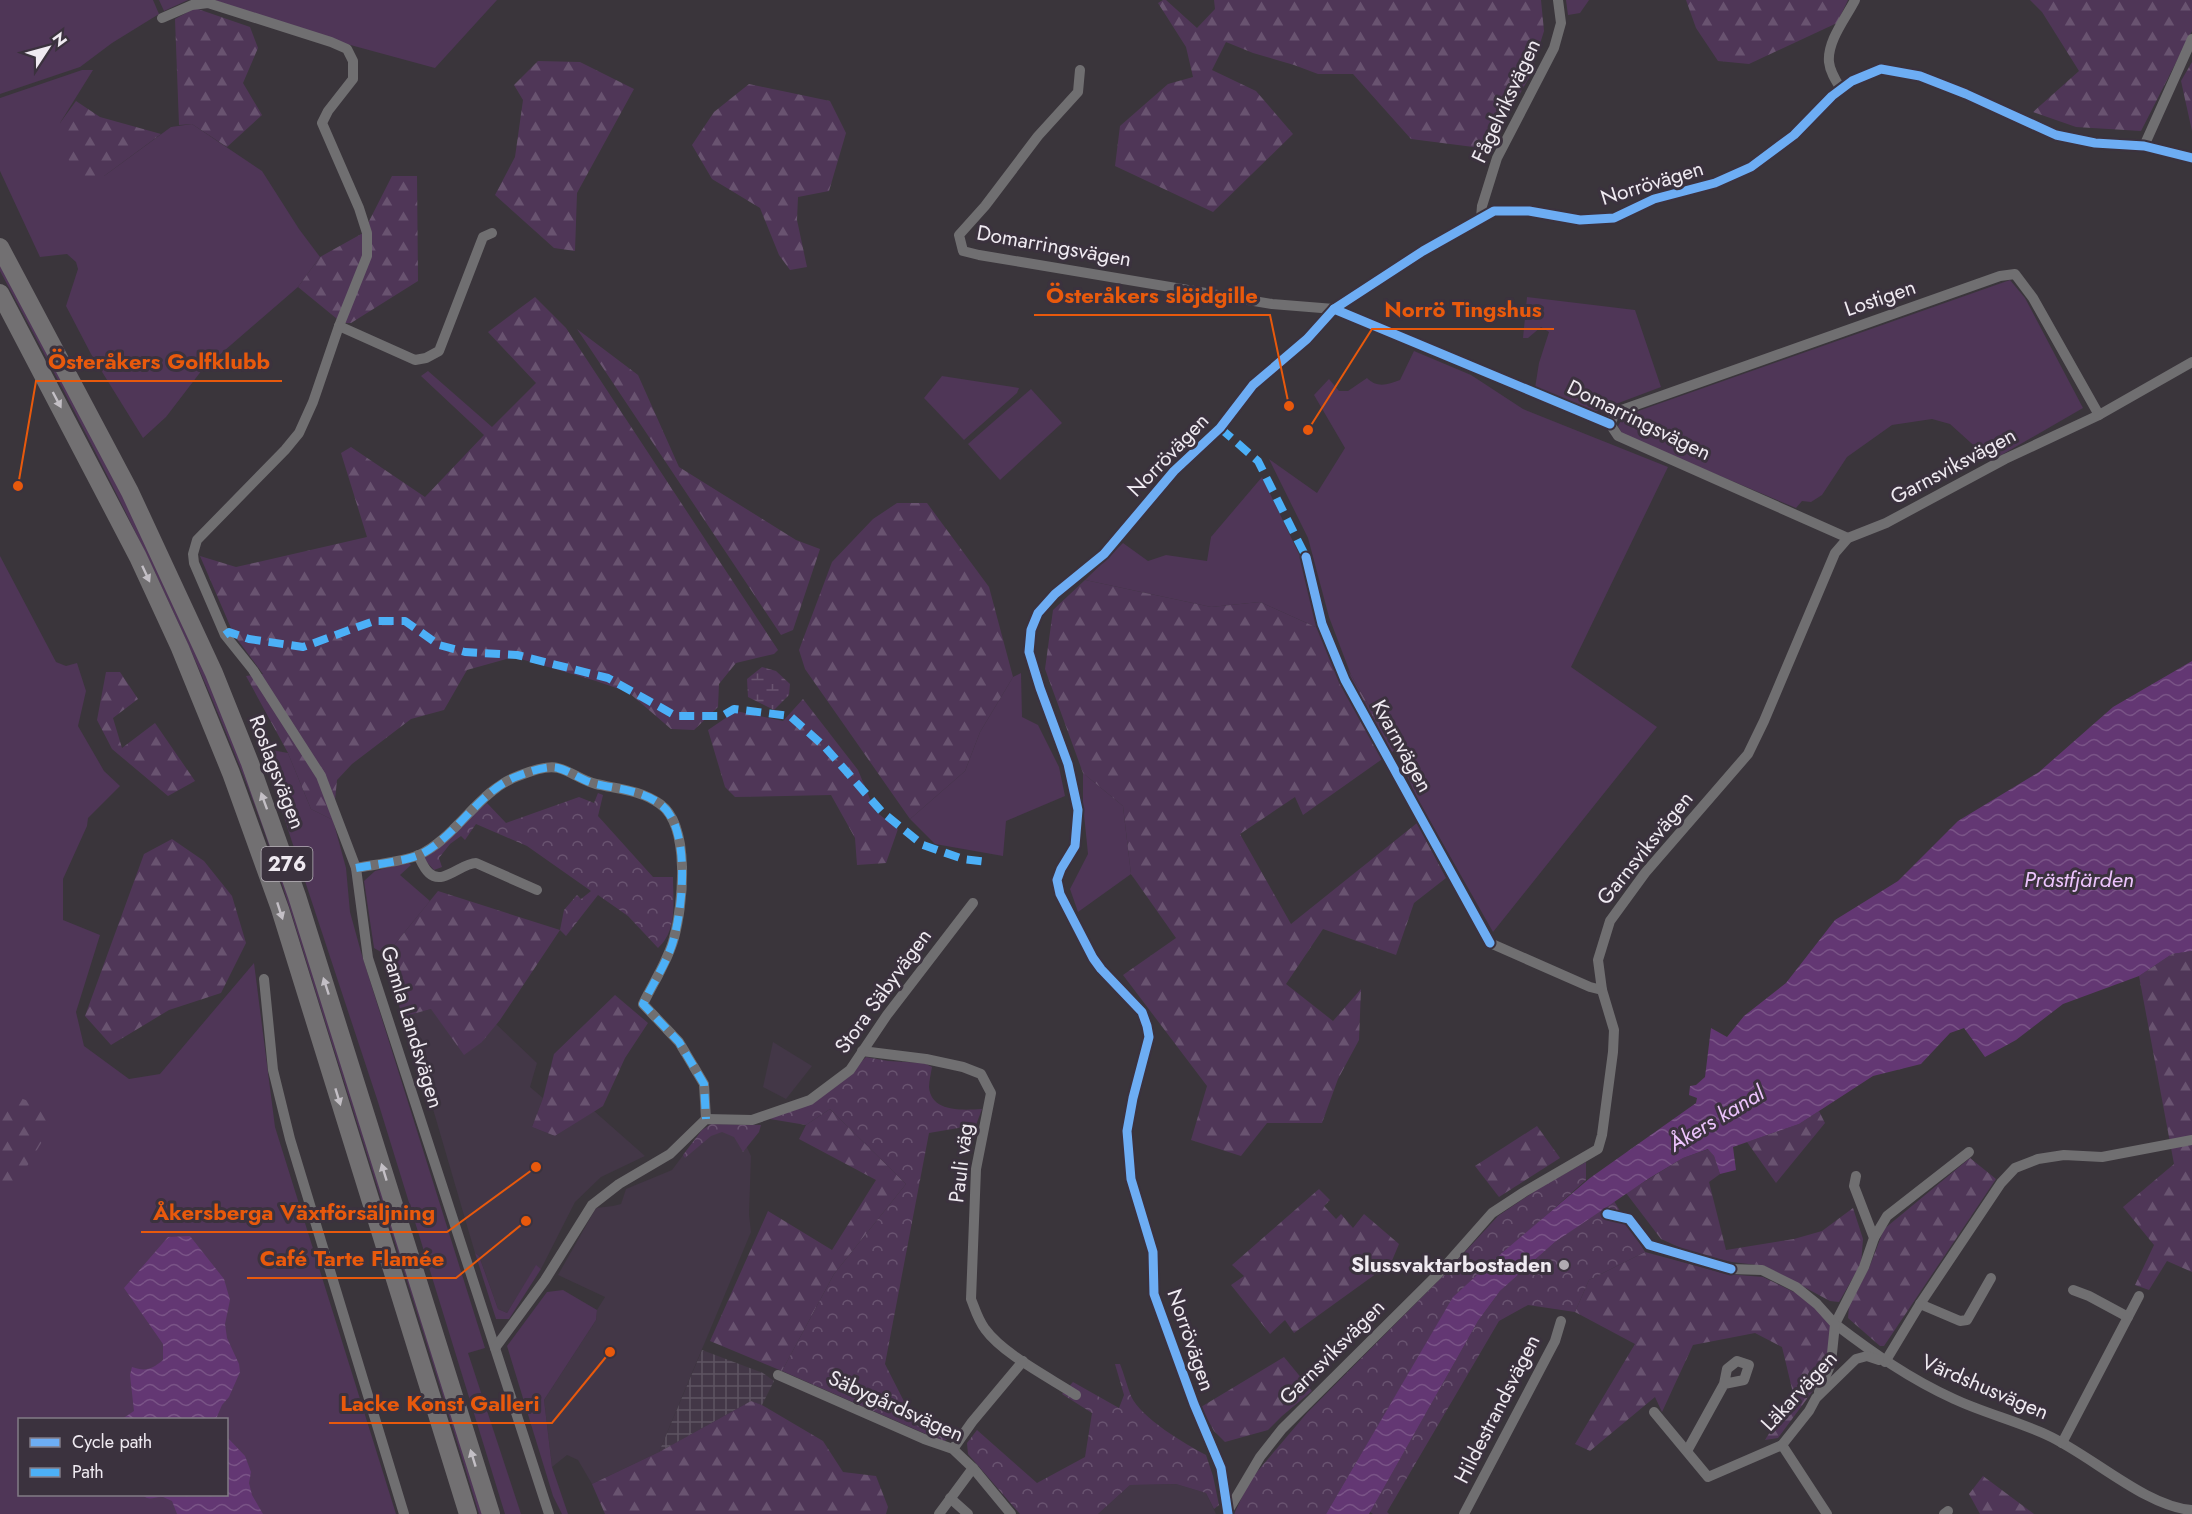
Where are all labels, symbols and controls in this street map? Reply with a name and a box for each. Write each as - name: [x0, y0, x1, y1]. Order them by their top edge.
- north arrow: [18, 18, 78, 78]
- text: N: [47, 28, 73, 51]
- street label: Fågelviksvägen: [1464, 34, 1548, 168]
- street label: Norrövägen: [1597, 153, 1707, 213]
- street label: Domarringsvägen: [974, 218, 1134, 274]
- street label: Lostigen: [1840, 272, 1920, 324]
- callout: Österåkers slöjdgille: [1034, 275, 1270, 315]
- text: Österåkers slöjdgille: [1046, 279, 1258, 311]
- callout: Norrö Tingshus: [1372, 289, 1554, 329]
- text: Norrö Tingshus: [1384, 293, 1542, 325]
- callout: Österåkers Golfklubb: [36, 341, 282, 381]
- text: Österåkers Golfklubb: [48, 345, 270, 377]
- street label: Domarringsvägen: [1562, 372, 1716, 468]
- one-way arrow: [53, 391, 62, 408]
- street label: Norrövägen: [1120, 406, 1216, 504]
- street label: Garnsviksvägen: [1885, 420, 2021, 512]
- one-way arrow: [141, 565, 150, 582]
- street label: Kvarnvägen: [1364, 694, 1440, 798]
- street label: Roslagsvägen: [241, 711, 313, 833]
- street label: Garnsviksvägen: [1590, 785, 1700, 911]
- one-way arrow: [259, 791, 269, 809]
- road number: 276: [262, 847, 312, 881]
- water label: Prästfjärden: [2024, 863, 2134, 895]
- one-way arrow: [276, 902, 285, 920]
- street label: Stora Säbyvägen: [827, 922, 939, 1060]
- street label: Gamla Landsvägen: [373, 942, 451, 1112]
- one-way arrow: [320, 977, 330, 995]
- water label: Åkers kanal: [1661, 1076, 1771, 1160]
- one-way arrow: [334, 1088, 343, 1106]
- street label: Pauli väg: [941, 1121, 981, 1205]
- one-way arrow: [379, 1163, 388, 1181]
- callout: Åkersberga Växtförsäljning: [141, 1192, 447, 1232]
- text: Åkersberga Växtförsäljning: [152, 1196, 435, 1228]
- callout: Café Tarte Flamée: [247, 1238, 456, 1278]
- text: Café Tarte Flamée: [260, 1242, 444, 1274]
- place label: Slussvaktarbostaden: [1351, 1250, 1552, 1280]
- marker: Slussvaktarbostaden: [1557, 1258, 1571, 1272]
- street label: Norrövägen: [1160, 1285, 1222, 1395]
- street label: Garnsviksvägen: [1272, 1292, 1392, 1412]
- street label: Hildestrandsvägen: [1447, 1329, 1547, 1489]
- street label: Läkarvägen: [1754, 1344, 1844, 1438]
- street label: Värdshusvägen: [1917, 1347, 2053, 1427]
- street label: Säbygårdsvägen: [824, 1363, 968, 1449]
- callout: Lacke Konst Galleri: [329, 1383, 552, 1423]
- text: Lacke Konst Galleri: [340, 1387, 540, 1419]
- legend: [18, 1418, 228, 1496]
- text: Cycle path: [72, 1429, 152, 1455]
- one-way arrow: [468, 1449, 478, 1467]
- text: Path: [72, 1459, 104, 1485]

